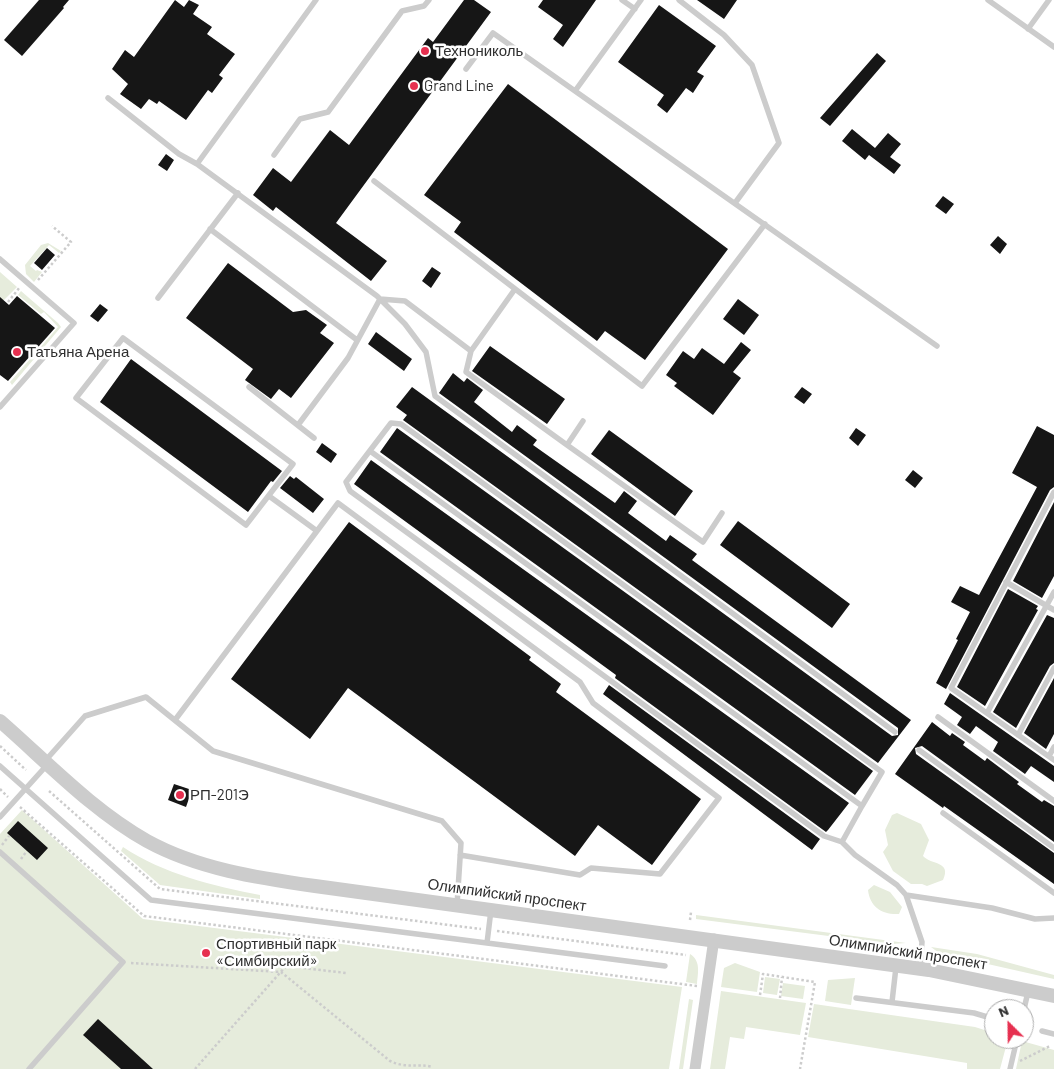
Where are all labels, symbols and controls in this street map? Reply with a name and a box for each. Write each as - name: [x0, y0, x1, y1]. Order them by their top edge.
- place label: Технониколь: [435, 42, 523, 60]
- marker: Технониколь: [419, 45, 431, 57]
- place label: Grand Line: [424, 77, 494, 95]
- marker: Grand Line: [408, 80, 420, 92]
- place label: Татьяна Арена: [27, 343, 129, 361]
- marker: Татьяна Арена: [11, 346, 23, 358]
- place label: РП-201Э: [190, 786, 249, 804]
- marker: РП-201Э: [174, 789, 186, 801]
- street label: Олимпийский проспект: [427, 875, 587, 915]
- street label: Олимпийский проспект: [828, 931, 988, 973]
- place label: Спортивный парк «Симбирский»: [216, 935, 336, 970]
- marker: Спортивный парк «Симбирский»: [200, 947, 212, 959]
- north arrow: [984, 999, 1034, 1049]
- text: N: [996, 1001, 1011, 1020]

